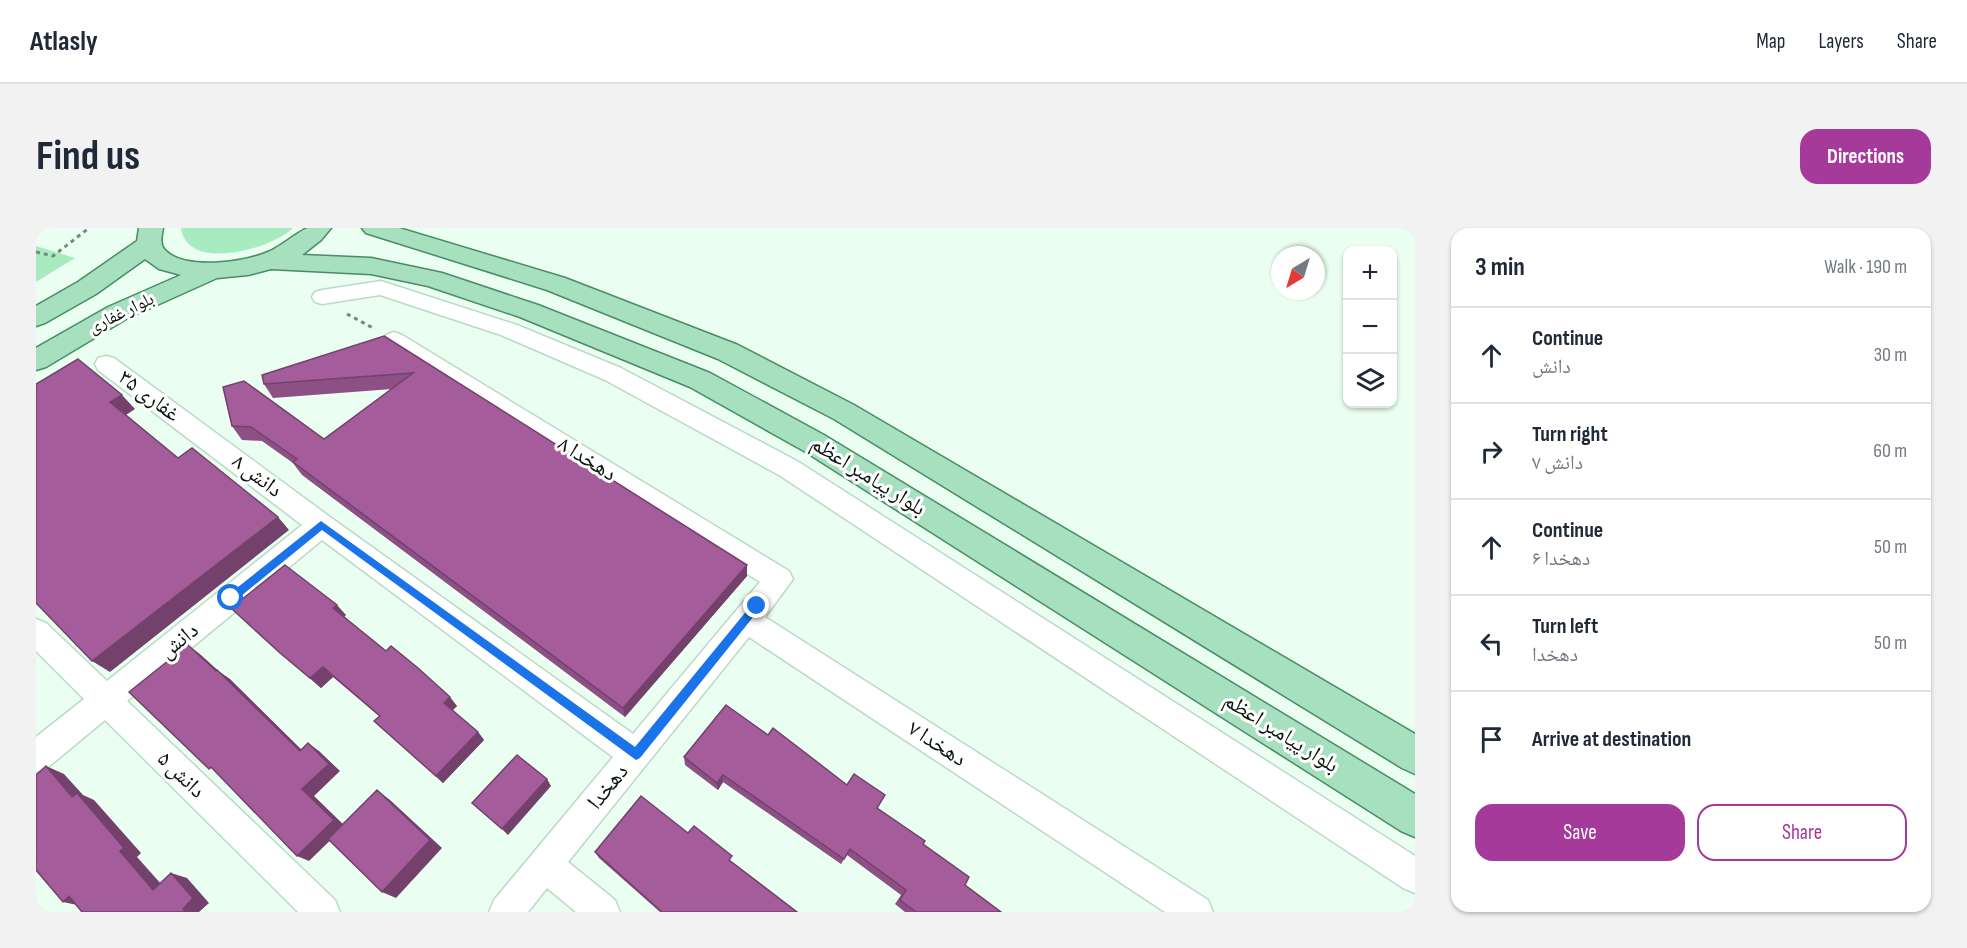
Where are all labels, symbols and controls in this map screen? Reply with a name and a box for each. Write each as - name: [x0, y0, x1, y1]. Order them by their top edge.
- text: Atlasly: [30, 25, 98, 58]
- text: Map: [1756, 29, 1785, 54]
- text: Layers: [1818, 29, 1864, 54]
- text: Share: [1897, 29, 1937, 54]
- button: Directions: [1800, 129, 1931, 184]
- text: Find us: [36, 131, 140, 182]
- north arrow: [1271, 246, 1325, 300]
- map controls: [1343, 246, 1397, 408]
- button: +: [1343, 246, 1397, 300]
- text: 3 min: [1475, 252, 1525, 283]
- text: Walk · 190 m: [1824, 255, 1907, 279]
- street label: بلوار غفاری: [85, 288, 157, 338]
- button: −: [1343, 300, 1397, 354]
- text: Continue: [1532, 325, 1603, 352]
- icon: ahead: [1475, 339, 1508, 372]
- text: 30 m: [1874, 343, 1907, 367]
- button: layers: [1343, 354, 1397, 408]
- text: دانش: [1532, 355, 1571, 379]
- street label: غفاری ۳۵: [113, 364, 185, 428]
- text: Turn right: [1532, 421, 1608, 448]
- street label: بلوار پیامبر اعظم: [805, 430, 931, 522]
- street label: دهخدا ۸: [553, 431, 621, 487]
- icon: right: [1475, 435, 1508, 468]
- text: 60 m: [1873, 439, 1907, 463]
- street label: دانش ۸: [226, 448, 288, 504]
- text: دانش ۷: [1532, 451, 1583, 475]
- text: Continue: [1532, 517, 1603, 544]
- icon: ahead: [1475, 531, 1508, 564]
- text: 50 m: [1874, 535, 1907, 559]
- text: دهخدا ۶: [1532, 547, 1590, 571]
- route start: [217, 584, 243, 610]
- route end: [743, 592, 769, 618]
- text: Turn left: [1532, 613, 1598, 640]
- street label: دانش: [154, 617, 204, 665]
- icon: left: [1475, 627, 1508, 660]
- text: 50 m: [1874, 631, 1907, 655]
- text: دهخدا: [1532, 643, 1578, 667]
- street label: بلوار پیامبر اعظم: [1218, 687, 1344, 779]
- street label: دهخدا ۷: [903, 715, 971, 773]
- icon: arrive: [1475, 723, 1508, 756]
- text: Arrive at destination: [1532, 726, 1691, 753]
- street label: دانش ۵: [151, 746, 211, 804]
- street label: دهخدا: [582, 759, 634, 815]
- button: Save: [1475, 804, 1685, 861]
- button: Share: [1697, 804, 1907, 861]

